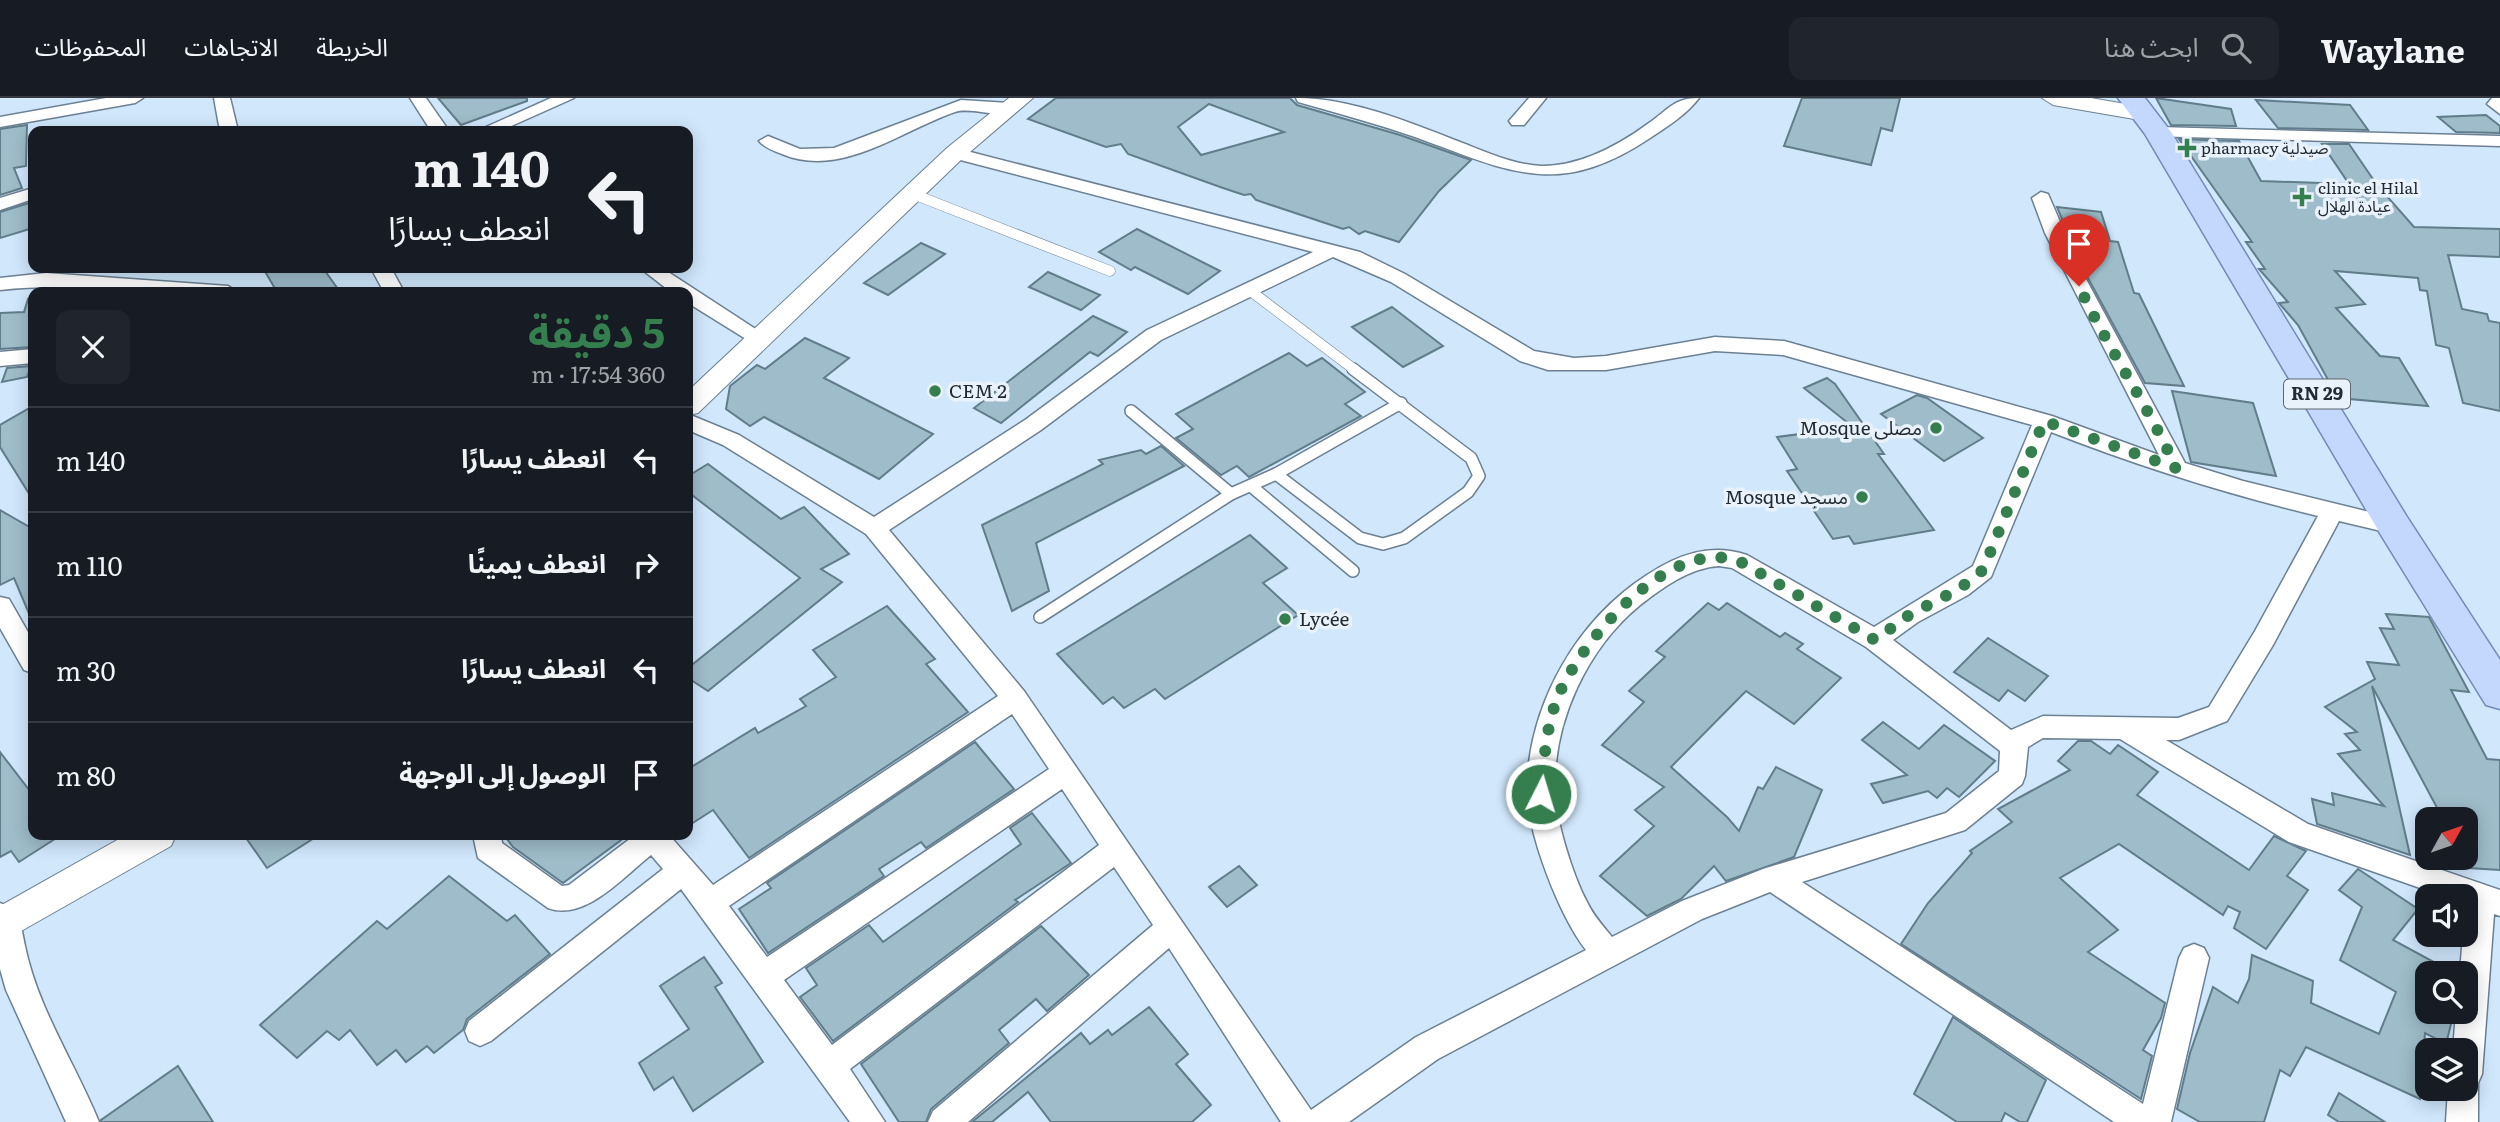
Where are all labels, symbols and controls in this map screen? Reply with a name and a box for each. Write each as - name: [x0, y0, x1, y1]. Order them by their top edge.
- search box: [1789, 17, 2279, 80]
- text: Waylane: [2321, 24, 2465, 73]
- text: ابحث هنا: [2104, 26, 2199, 65]
- text: المحفوظات: [35, 28, 146, 63]
- text: الاتجاهات: [184, 28, 278, 63]
- text: الخريطة: [316, 28, 388, 63]
- icon: search: [2217, 29, 2255, 67]
- text: 140 m: [413, 129, 550, 202]
- place label: pharmacy صيدلية: [2201, 135, 2329, 159]
- marker: pharmacy صيدلية: [2179, 140, 2195, 156]
- icon: left: [574, 154, 665, 245]
- place label: clinic el Hilal عيادة الهلال: [2318, 175, 2418, 217]
- marker: clinic el Hilal عيادة الهلال: [2292, 187, 2312, 207]
- text: انعطف يسارًا: [388, 202, 550, 250]
- pin: [2049, 214, 2109, 286]
- icon: arrive: [2060, 225, 2098, 263]
- text: 5 دقيقة: [528, 299, 665, 361]
- button: close: [56, 310, 130, 384]
- text: 360 m · 17:54: [531, 356, 665, 390]
- place label: CEM 2: [949, 376, 1007, 404]
- road number: RN 29: [2284, 380, 2350, 408]
- marker: CEM 2: [927, 383, 943, 399]
- place label: Mosque مصلى: [1799, 413, 1922, 441]
- marker: Mosque مصلى: [1928, 420, 1944, 436]
- text: انعطف يسارًا: [461, 437, 606, 476]
- text: 140 m: [56, 440, 125, 479]
- icon: left: [627, 441, 665, 479]
- place label: Mosque مسجد: [1725, 482, 1848, 510]
- marker: Mosque مسجد: [1854, 489, 1870, 505]
- text: انعطف يمينًا: [468, 542, 606, 581]
- text: 110 m: [56, 545, 123, 584]
- icon: right: [627, 546, 665, 584]
- place label: Lycée: [1299, 604, 1350, 632]
- marker: Lycée: [1277, 611, 1293, 627]
- text: انعطف يسارًا: [461, 647, 606, 686]
- text: 30 m: [56, 650, 116, 689]
- icon: left: [627, 651, 665, 689]
- text: الوصول إلى الوجهة: [399, 752, 606, 791]
- text: 80 m: [56, 755, 116, 794]
- icon: arrive: [627, 756, 665, 794]
- position arrow: [1504, 757, 1578, 831]
- north arrow: [2415, 807, 2478, 870]
- map controls: [2415, 807, 2478, 1101]
- button: sound: [2415, 884, 2478, 947]
- button: search: [2415, 961, 2478, 1024]
- button: layers: [2415, 1038, 2478, 1101]

